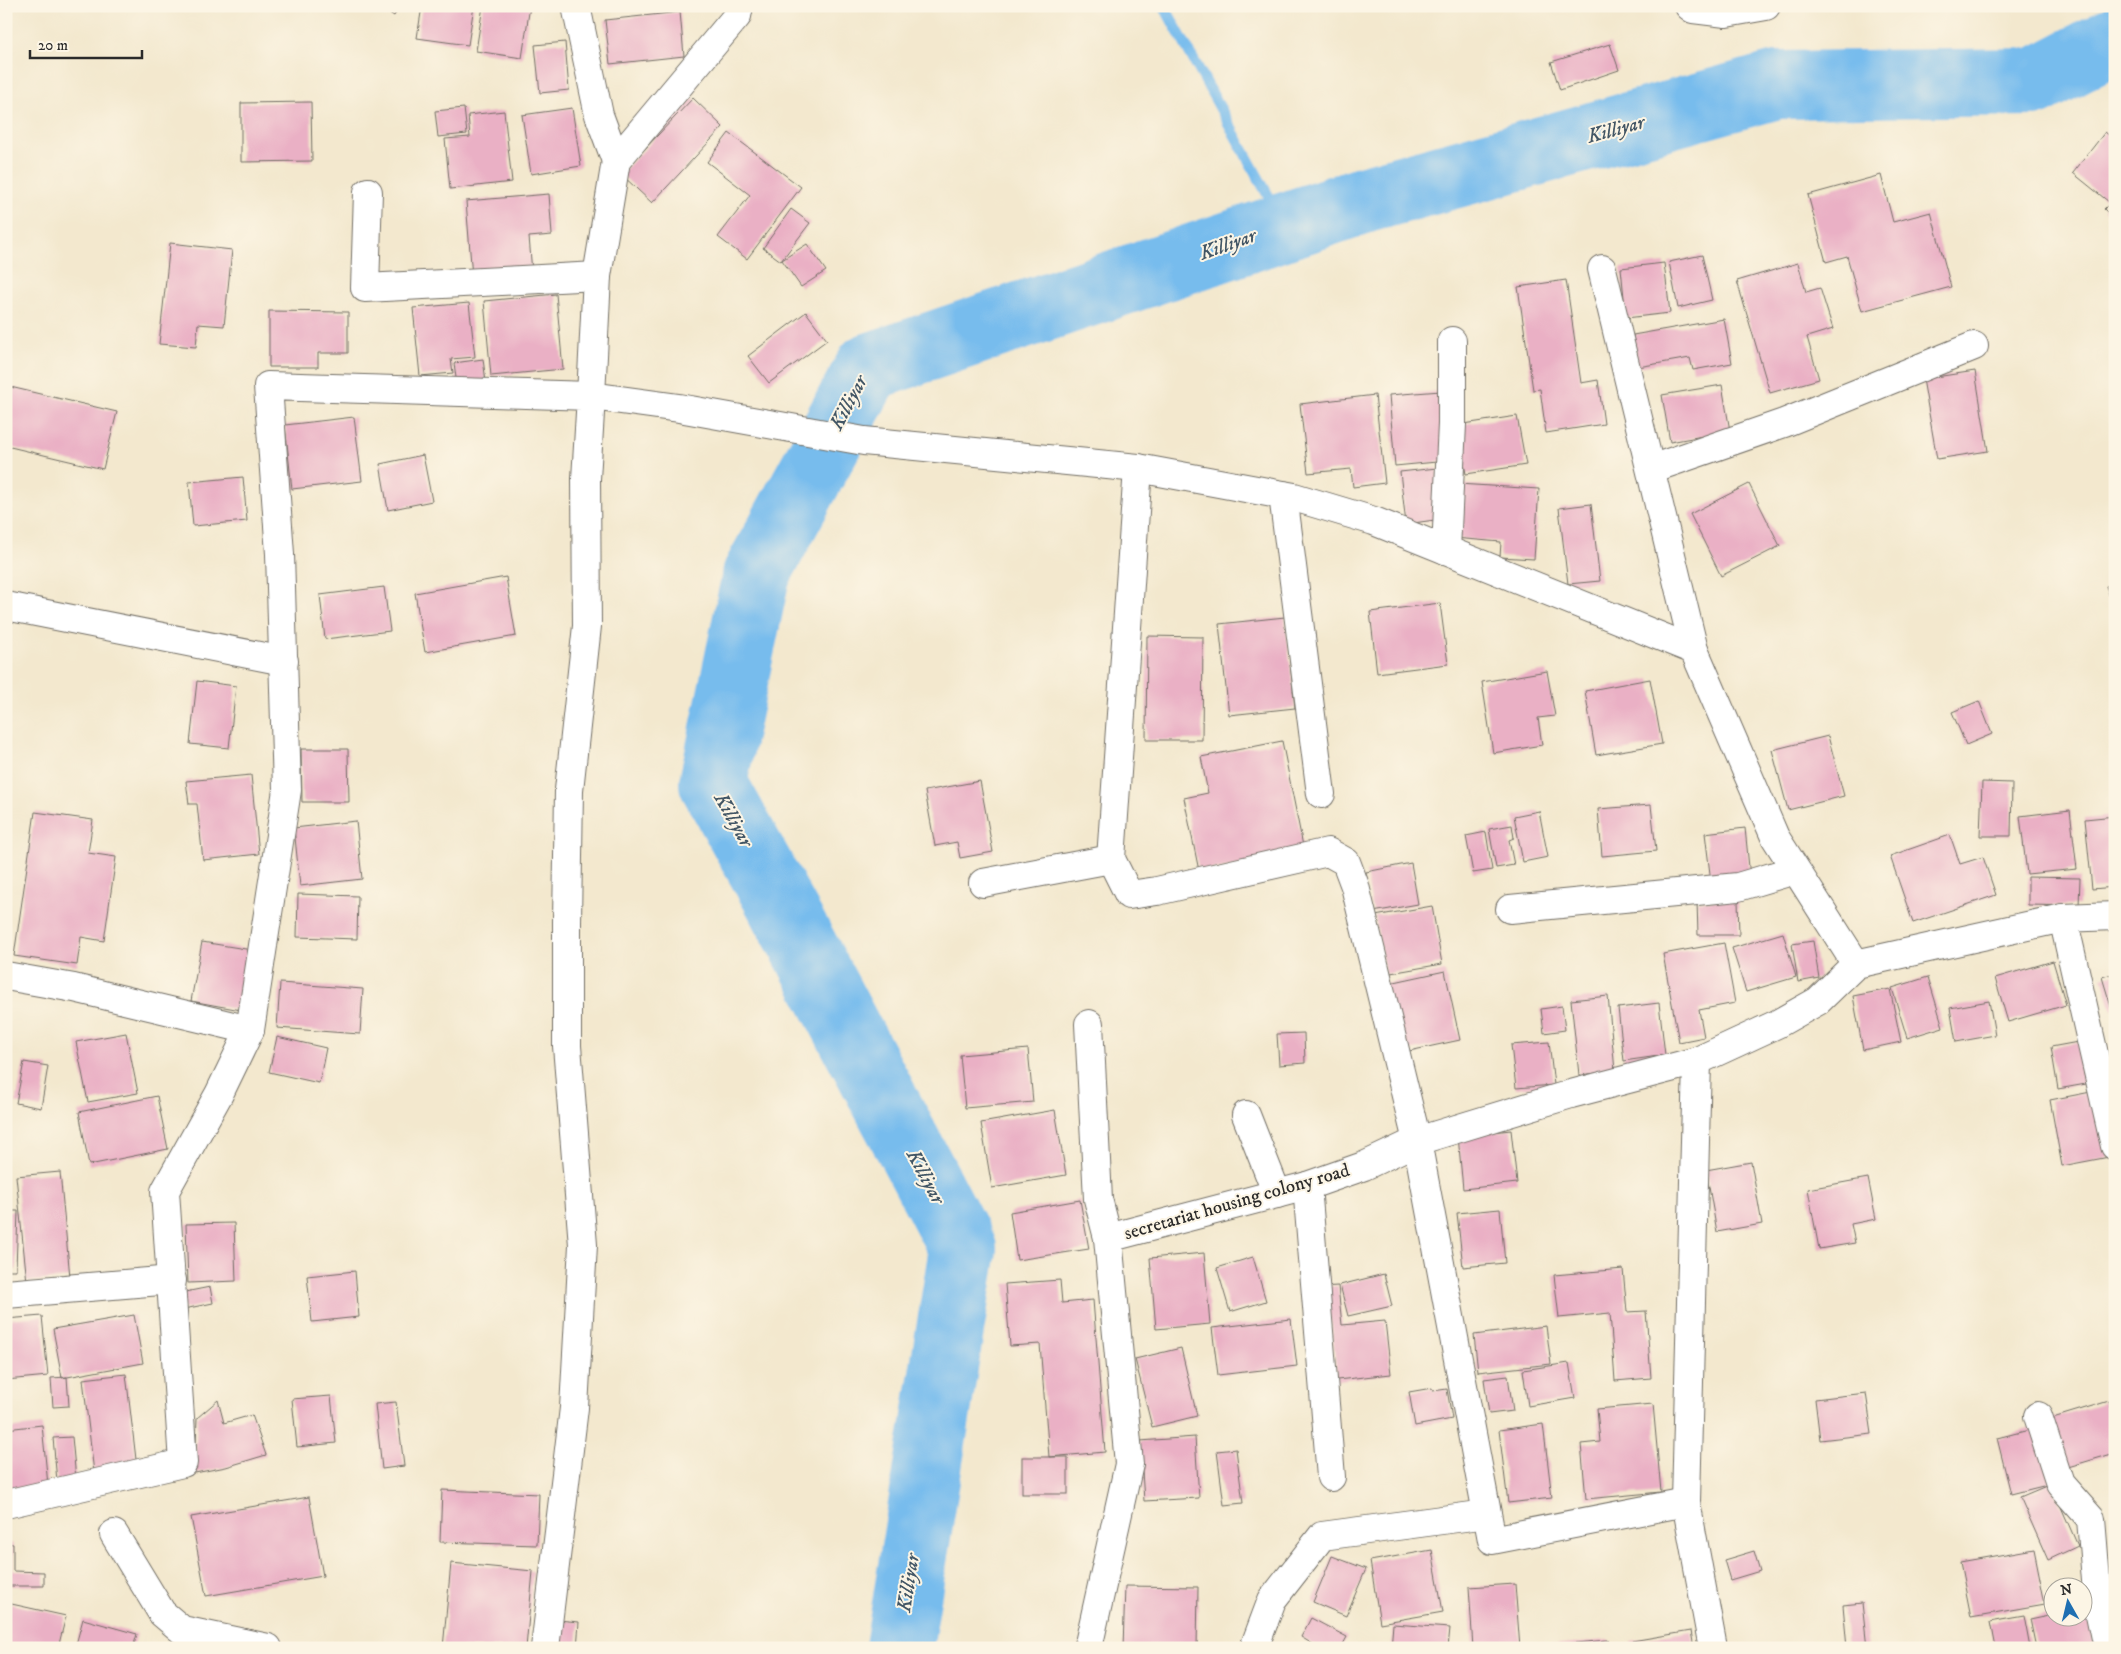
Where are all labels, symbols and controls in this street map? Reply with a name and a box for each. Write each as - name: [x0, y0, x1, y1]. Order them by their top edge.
- scale bar: [30, 28, 142, 60]
- text: 20 m: [38, 36, 68, 55]
- water label: Killiyar: [1584, 110, 1649, 150]
- water label: Killiyar: [1195, 223, 1261, 267]
- water label: Killiyar: [824, 370, 875, 435]
- water label: Killiyar: [707, 788, 759, 853]
- water label: Killiyar: [900, 1145, 951, 1210]
- street label: secretariat housing colony road: [1122, 1159, 1353, 1245]
- water label: Killiyar: [892, 1550, 926, 1615]
- north arrow: [2044, 1576, 2094, 1626]
- text: N: [2059, 1580, 2074, 1600]

